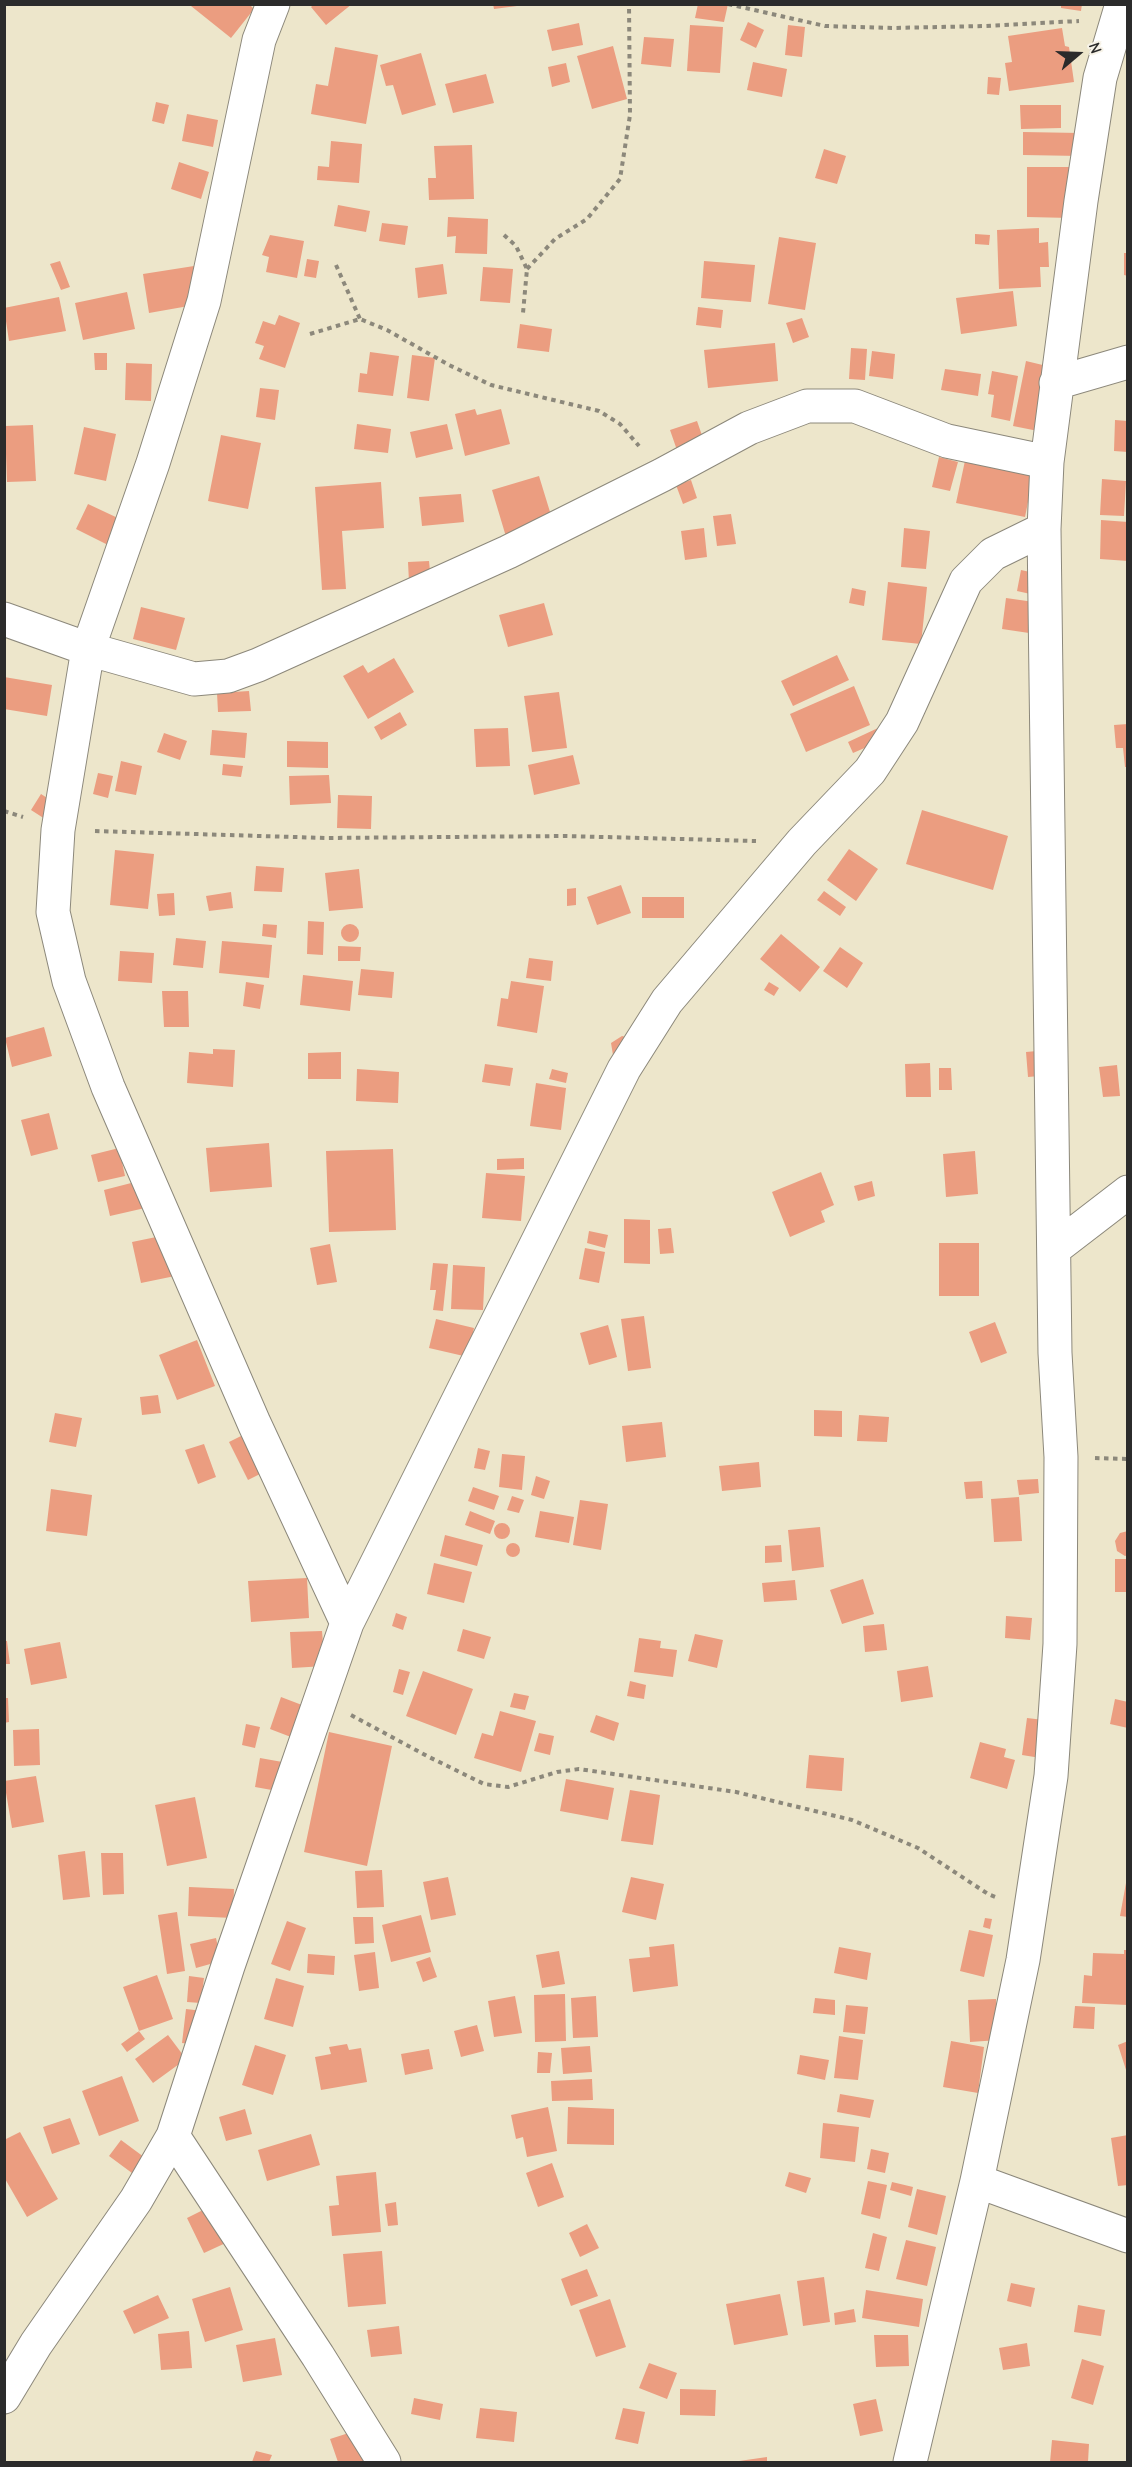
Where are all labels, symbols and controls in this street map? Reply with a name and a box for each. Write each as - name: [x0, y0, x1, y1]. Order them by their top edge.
- north arrow: [1048, 24, 1108, 84]
- text: N: [1085, 40, 1105, 56]

